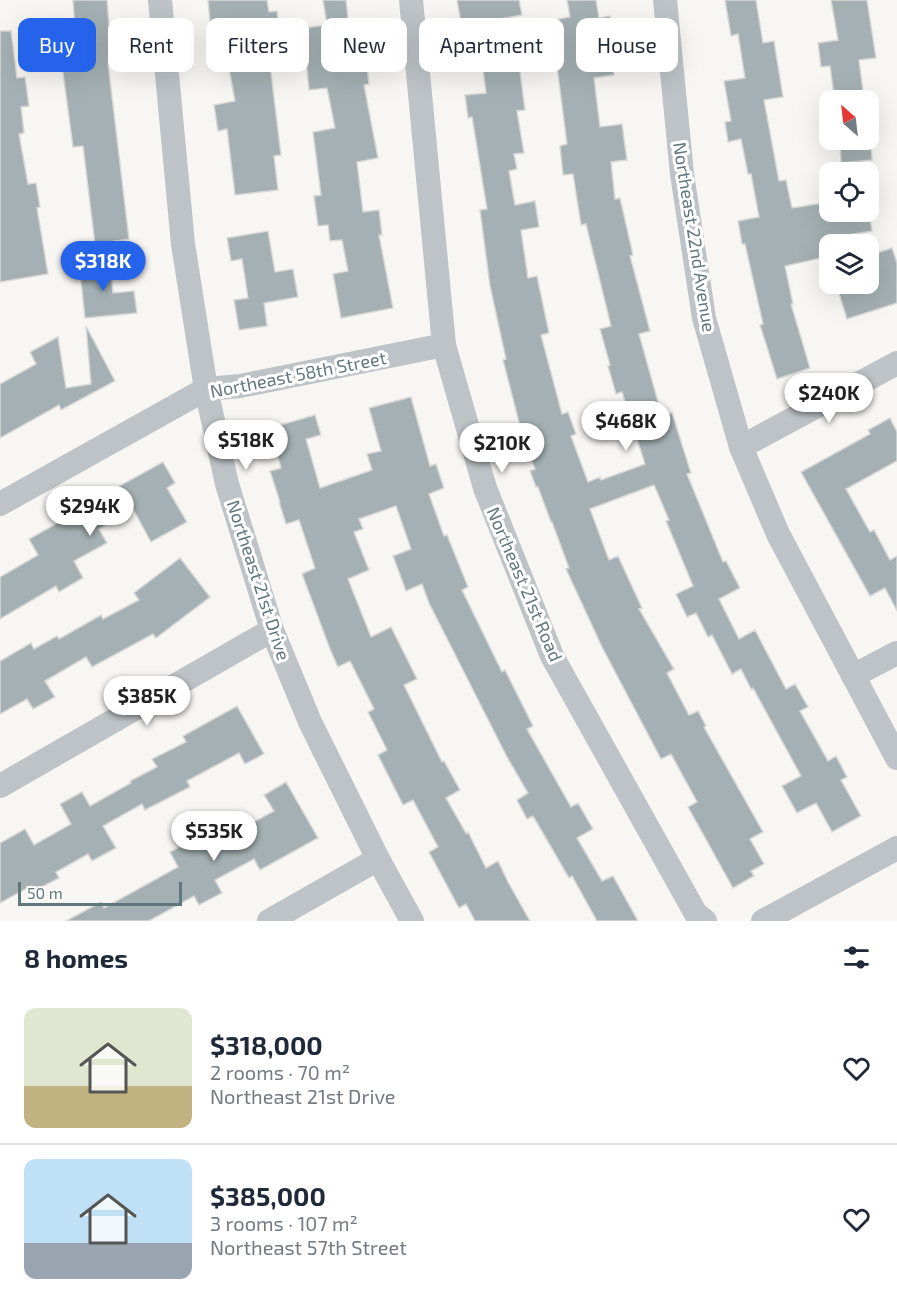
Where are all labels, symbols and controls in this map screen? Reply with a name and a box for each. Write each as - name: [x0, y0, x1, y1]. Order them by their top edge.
- chip: Buy: [18, 18, 96, 72]
- chip: Rent: [108, 18, 194, 72]
- chip: Filters: [206, 18, 309, 72]
- chip: New: [321, 18, 407, 72]
- chip: Apartment: [419, 18, 564, 72]
- chip: House: [576, 18, 678, 72]
- north arrow: [819, 90, 879, 150]
- map controls: [819, 90, 879, 294]
- street label: Northeast 22nd Avenue: [669, 140, 721, 334]
- button: locate: [819, 162, 879, 222]
- button: layers: [819, 234, 879, 294]
- pin: $318K: [61, 241, 145, 292]
- text: $318K: [75, 248, 131, 272]
- street label: Northeast 58th Street: [208, 346, 388, 402]
- pin: $240K: [787, 373, 871, 424]
- text: $240K: [798, 380, 860, 404]
- pin: $468K: [584, 401, 668, 452]
- text: $468K: [595, 408, 657, 432]
- pin: $518K: [204, 420, 288, 471]
- pin: $210K: [460, 423, 544, 474]
- text: $518K: [218, 427, 274, 451]
- text: $210K: [473, 430, 531, 454]
- pin: $294K: [48, 486, 132, 537]
- text: $294K: [60, 493, 120, 517]
- street label: Northeast 21st Drive: [223, 497, 295, 663]
- street label: Northeast 21st Road: [482, 503, 568, 665]
- pin: $385K: [105, 676, 189, 727]
- text: $385K: [117, 683, 177, 707]
- pin: $535K: [172, 811, 256, 862]
- text: $535K: [185, 818, 243, 842]
- scale bar: [18, 879, 182, 906]
- text: 50 m: [27, 883, 63, 902]
- icon: filters: [840, 941, 873, 974]
- text: 8 homes: [24, 942, 128, 973]
- text: $318,000: [210, 1029, 323, 1060]
- icon: home: [72, 1032, 144, 1104]
- icon: heart: [840, 1052, 873, 1085]
- text: 2 rooms · 70 m²: [210, 1060, 350, 1084]
- text: Northeast 21st Drive: [210, 1084, 396, 1108]
- text: $385,000: [210, 1180, 326, 1211]
- icon: home: [72, 1183, 144, 1255]
- icon: heart: [840, 1203, 873, 1236]
- text: 3 rooms · 107 m²: [210, 1211, 358, 1235]
- text: Northeast 57th Street: [210, 1235, 407, 1259]

